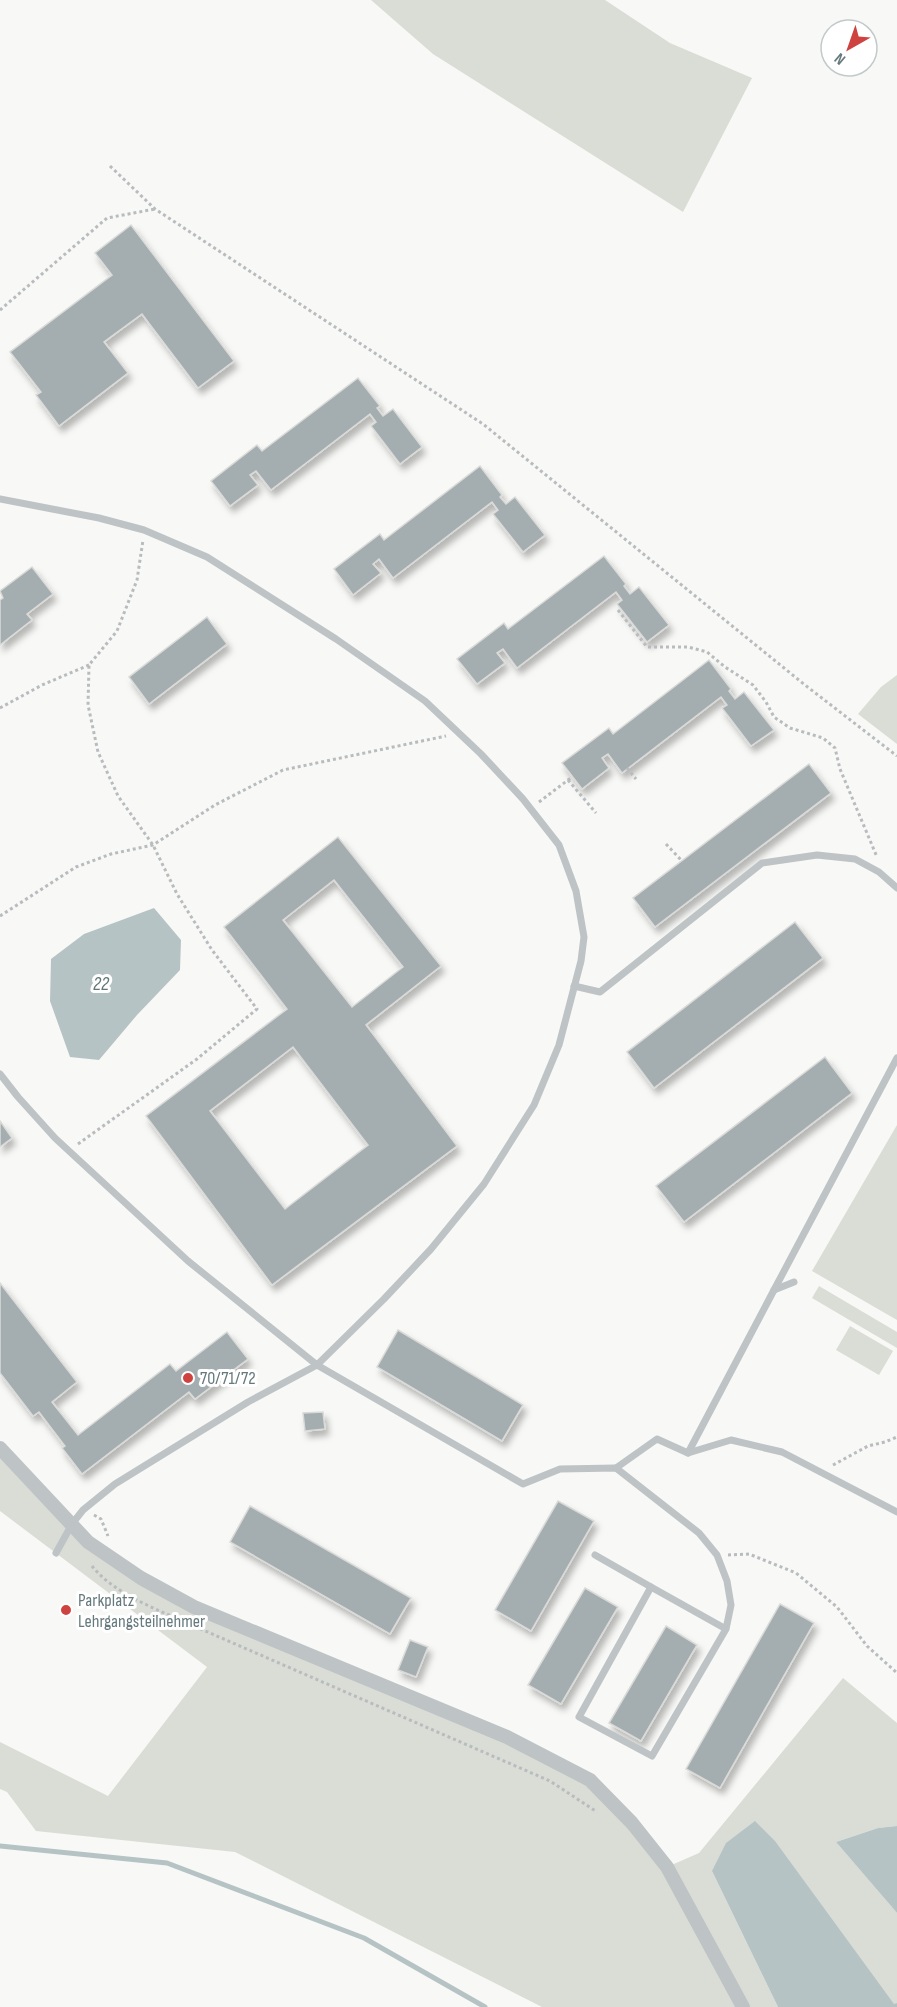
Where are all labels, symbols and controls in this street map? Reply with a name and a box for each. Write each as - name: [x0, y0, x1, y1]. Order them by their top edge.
- north arrow: [819, 18, 879, 78]
- text: N: [831, 48, 850, 68]
- water label: 22: [93, 972, 110, 996]
- place label: 70/71/72: [200, 1368, 256, 1389]
- marker: 70/71/72: [181, 1371, 195, 1385]
- place label: Parkplatz Lehrgangsteilnehmer: [78, 1590, 205, 1632]
- marker: Parkplatz Lehrgangsteilnehmer: [59, 1603, 73, 1617]

